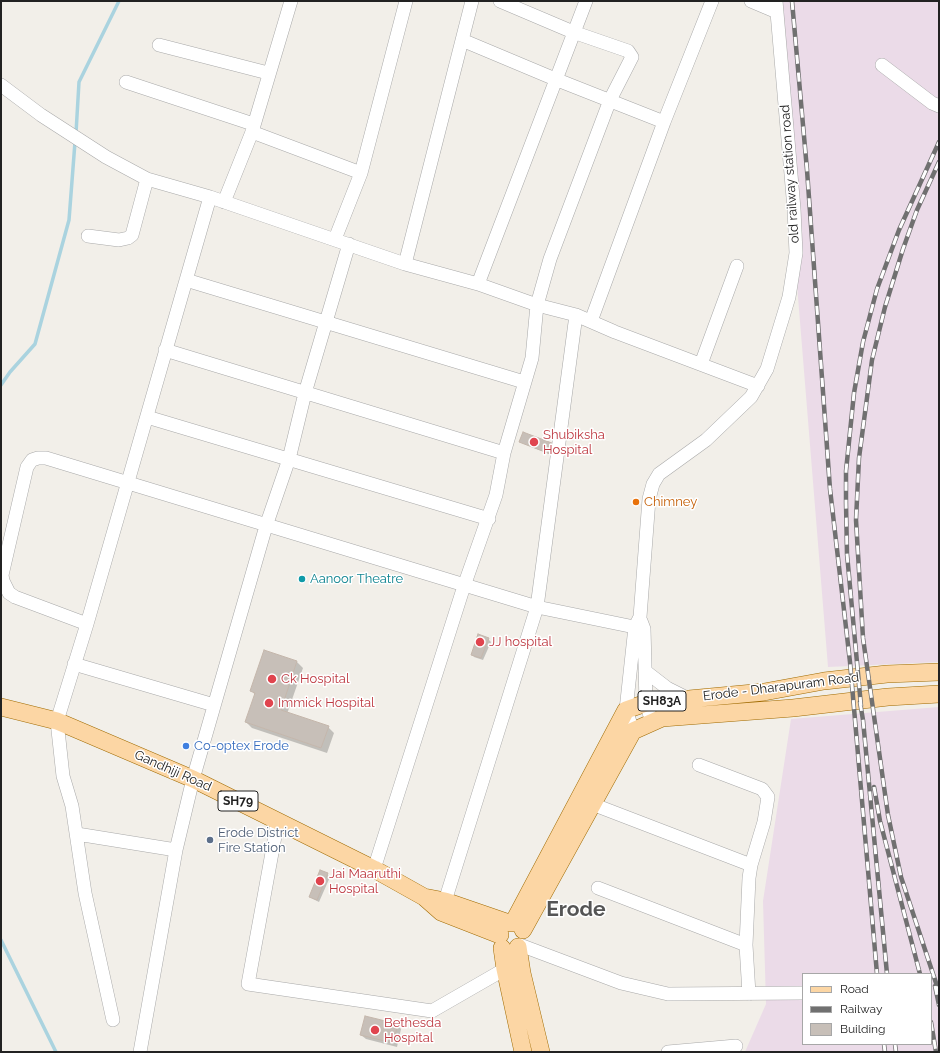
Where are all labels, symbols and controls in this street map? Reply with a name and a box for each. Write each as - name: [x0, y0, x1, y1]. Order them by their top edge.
- street label: old railway station road: [777, 104, 803, 244]
- place label: Shubiksha Hospital: [543, 427, 605, 458]
- marker: Shubiksha Hospital: [528, 436, 540, 448]
- place label: Chimney: [644, 494, 697, 510]
- marker: Chimney: [631, 497, 641, 507]
- place label: Aanoor Theatre: [310, 571, 403, 587]
- marker: Aanoor Theatre: [297, 574, 307, 584]
- place label: JJ hospital: [489, 634, 552, 650]
- marker: JJ hospital: [474, 636, 486, 648]
- street label: Erode - Dharapuram Road: [702, 670, 860, 704]
- place label: Ck Hospital: [281, 671, 349, 687]
- marker: Ck Hospital: [266, 673, 278, 685]
- road number: SH83A: [638, 691, 686, 711]
- place label: Immick Hospital: [278, 695, 375, 711]
- marker: Immick Hospital: [263, 697, 275, 709]
- place label: Co-optex Erode: [194, 738, 289, 754]
- marker: Co-optex Erode: [181, 741, 191, 751]
- street label: Gandhiji Road: [132, 747, 214, 795]
- road number: SH79: [218, 791, 258, 811]
- place label: Erode District Fire Station: [218, 825, 299, 856]
- marker: Erode District Fire Station: [205, 835, 215, 845]
- place label: Jai Maaruthi Hospital: [329, 866, 401, 897]
- marker: Jai Maaruthi Hospital: [314, 875, 326, 887]
- district label: Erode: [546, 897, 606, 923]
- legend: [802, 973, 932, 1045]
- text: Road: [840, 982, 869, 996]
- text: Railway: [840, 1002, 882, 1016]
- place label: Bethesda Hospital: [384, 1015, 441, 1046]
- text: Building: [840, 1022, 886, 1036]
- marker: Bethesda Hospital: [369, 1024, 381, 1036]

